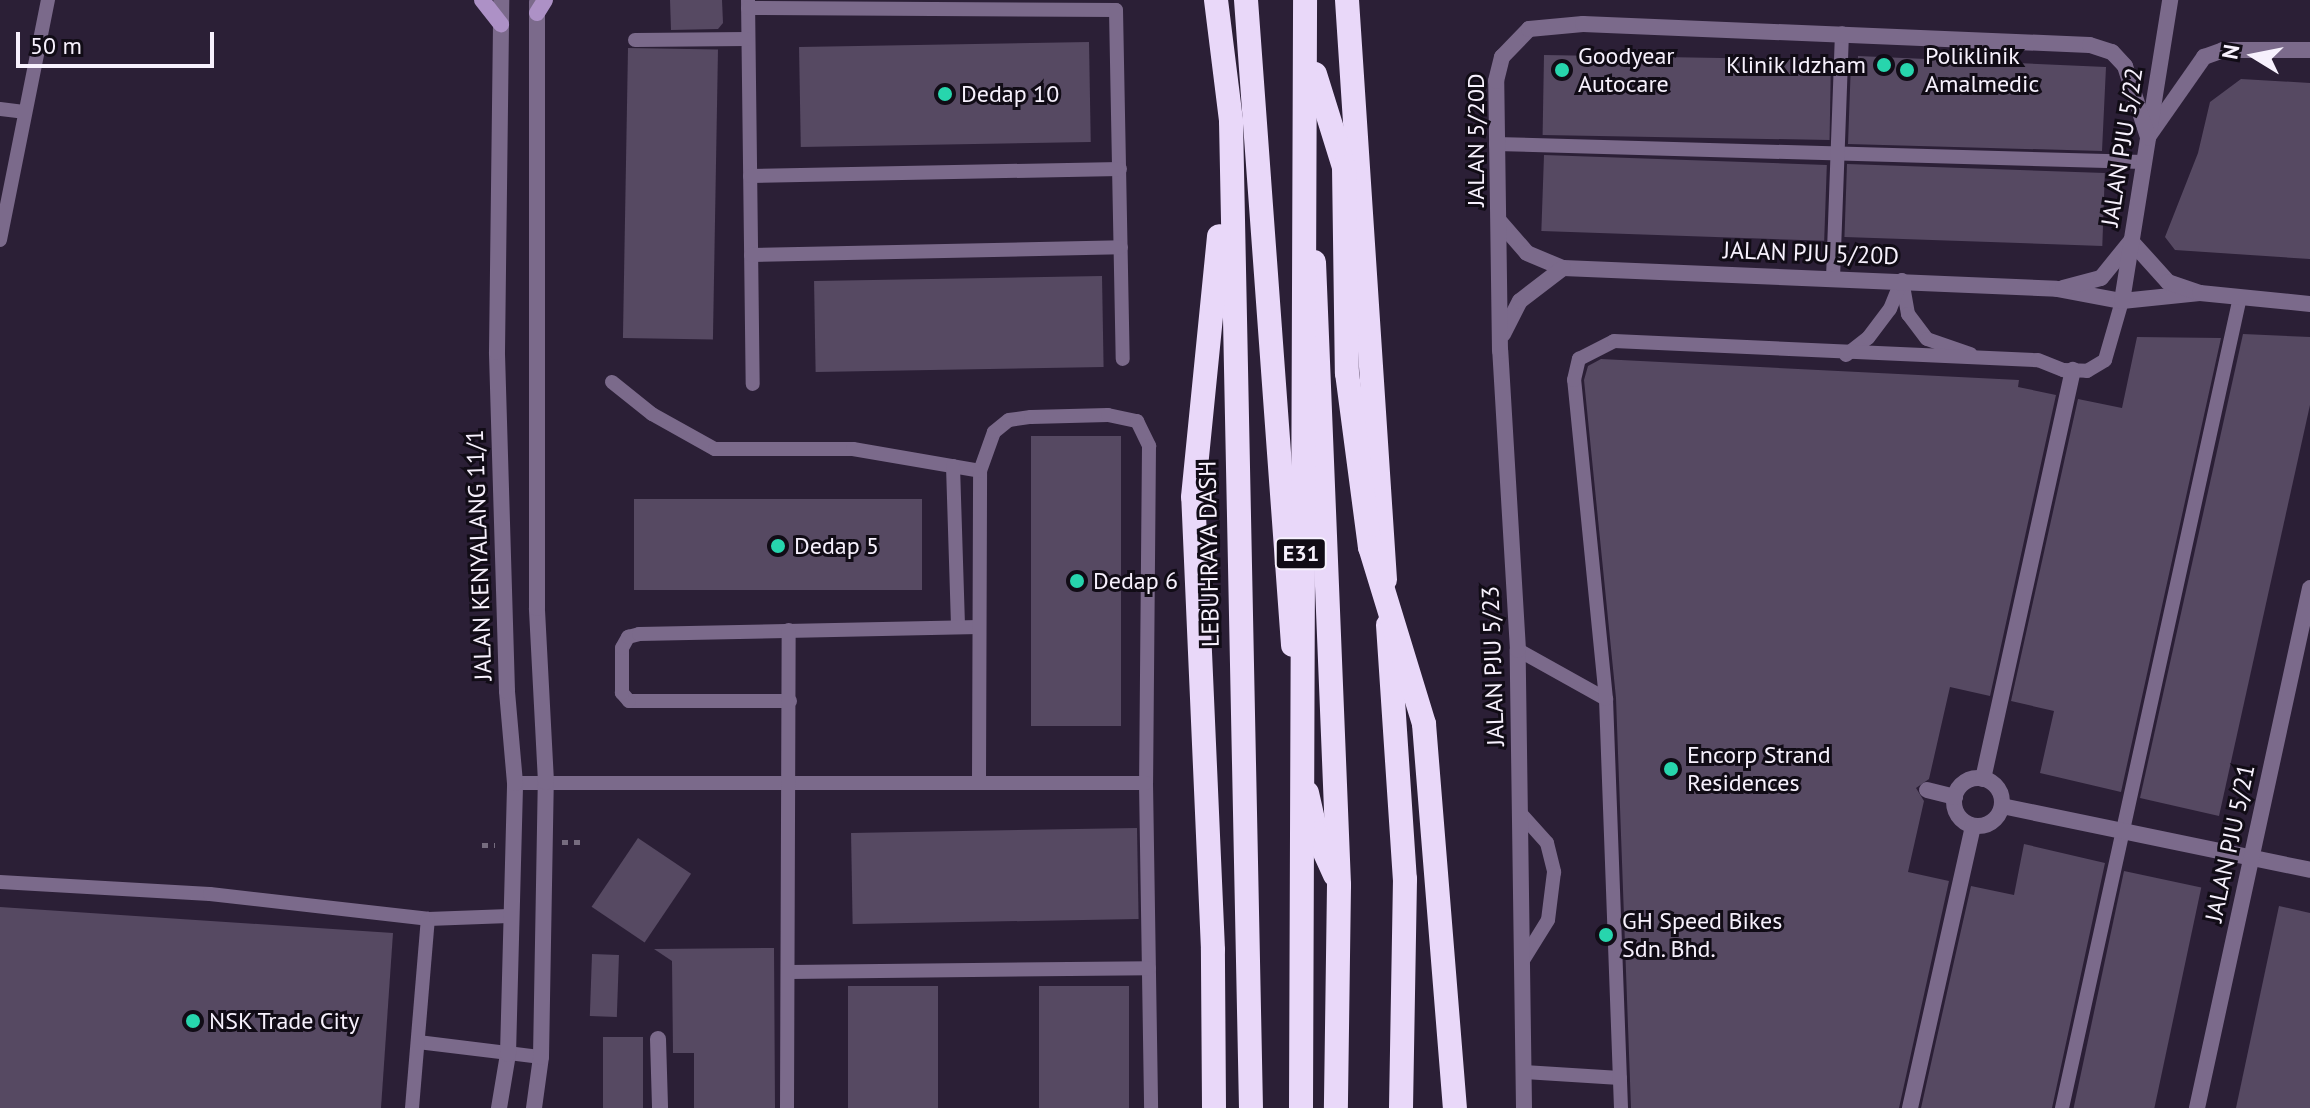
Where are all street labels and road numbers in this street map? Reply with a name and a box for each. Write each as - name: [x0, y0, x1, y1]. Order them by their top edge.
- street label: JALAN PJU 5/22: [2095, 66, 2149, 228]
- street label: JALAN 5/20D: [1462, 73, 1490, 207]
- street label: JALAN PJU 5/20D: [1723, 236, 1899, 270]
- street label: JALAN KENYALANG 11/1: [460, 429, 498, 681]
- street label: LEBUHRAYA DASH: [1193, 460, 1225, 648]
- road number: E31: [1273, 536, 1329, 572]
- street label: JALAN PJU 5/23: [1476, 585, 1510, 747]
- street label: JALAN PJU 5/21: [2199, 762, 2261, 924]

